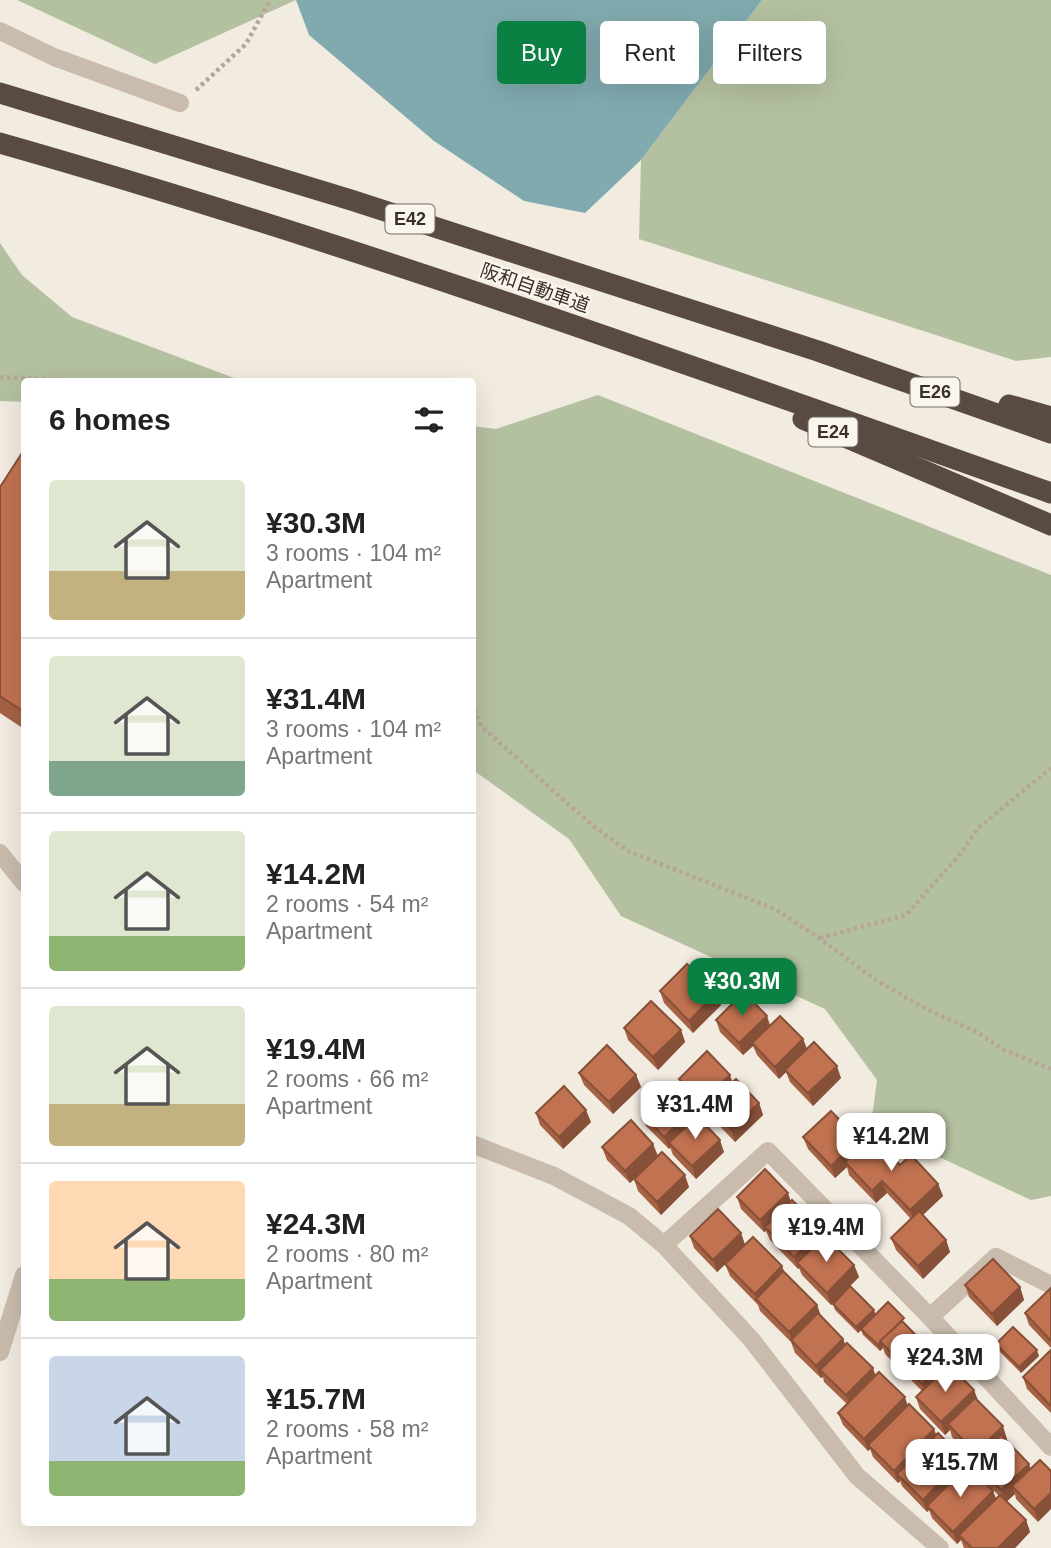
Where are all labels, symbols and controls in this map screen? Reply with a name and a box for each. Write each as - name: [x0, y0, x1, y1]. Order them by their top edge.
- chip: Buy: [497, 21, 586, 84]
- chip: Rent: [600, 21, 699, 84]
- chip: Filters: [713, 21, 826, 84]
- road number: E42: [386, 204, 434, 233]
- street label: 阪和自動車道: [478, 260, 592, 316]
- road number: E26: [911, 378, 960, 406]
- icon: filters: [410, 401, 448, 439]
- text: 6 homes: [49, 403, 171, 436]
- road number: E24: [808, 418, 858, 446]
- text: ¥30.3M: [266, 506, 366, 539]
- icon: home: [105, 508, 189, 592]
- text: 3 rooms · 104 m²: [266, 540, 441, 566]
- text: Apartment: [266, 567, 372, 593]
- text: ¥31.4M: [266, 682, 366, 715]
- icon: home: [105, 684, 189, 768]
- text: 3 rooms · 104 m²: [266, 716, 441, 742]
- text: Apartment: [266, 743, 372, 769]
- text: ¥14.2M: [266, 857, 366, 890]
- icon: home: [105, 859, 189, 943]
- text: 2 rooms · 54 m²: [266, 891, 428, 917]
- text: Apartment: [266, 918, 372, 944]
- pin: ¥30.3M: [685, 958, 799, 1018]
- text: ¥30.3M: [704, 968, 780, 994]
- text: ¥19.4M: [266, 1032, 366, 1065]
- icon: home: [105, 1034, 189, 1118]
- text: 2 rooms · 66 m²: [266, 1066, 428, 1092]
- pin: ¥31.4M: [638, 1082, 752, 1141]
- text: ¥31.4M: [657, 1091, 733, 1117]
- text: Apartment: [266, 1093, 372, 1119]
- pin: ¥14.2M: [834, 1114, 948, 1173]
- text: ¥14.2M: [853, 1123, 929, 1149]
- pin: ¥19.4M: [769, 1204, 883, 1264]
- text: ¥24.3M: [266, 1207, 366, 1240]
- icon: home: [105, 1209, 189, 1293]
- text: ¥19.4M: [788, 1214, 864, 1240]
- text: 2 rooms · 80 m²: [266, 1241, 428, 1267]
- text: Apartment: [266, 1268, 372, 1294]
- pin: ¥24.3M: [888, 1334, 1002, 1394]
- text: ¥24.3M: [907, 1344, 983, 1370]
- text: ¥15.7M: [266, 1382, 366, 1415]
- icon: home: [105, 1384, 189, 1468]
- text: 2 rooms · 58 m²: [266, 1416, 428, 1442]
- pin: ¥15.7M: [903, 1440, 1017, 1499]
- text: Apartment: [266, 1443, 372, 1469]
- text: ¥15.7M: [922, 1449, 998, 1475]

